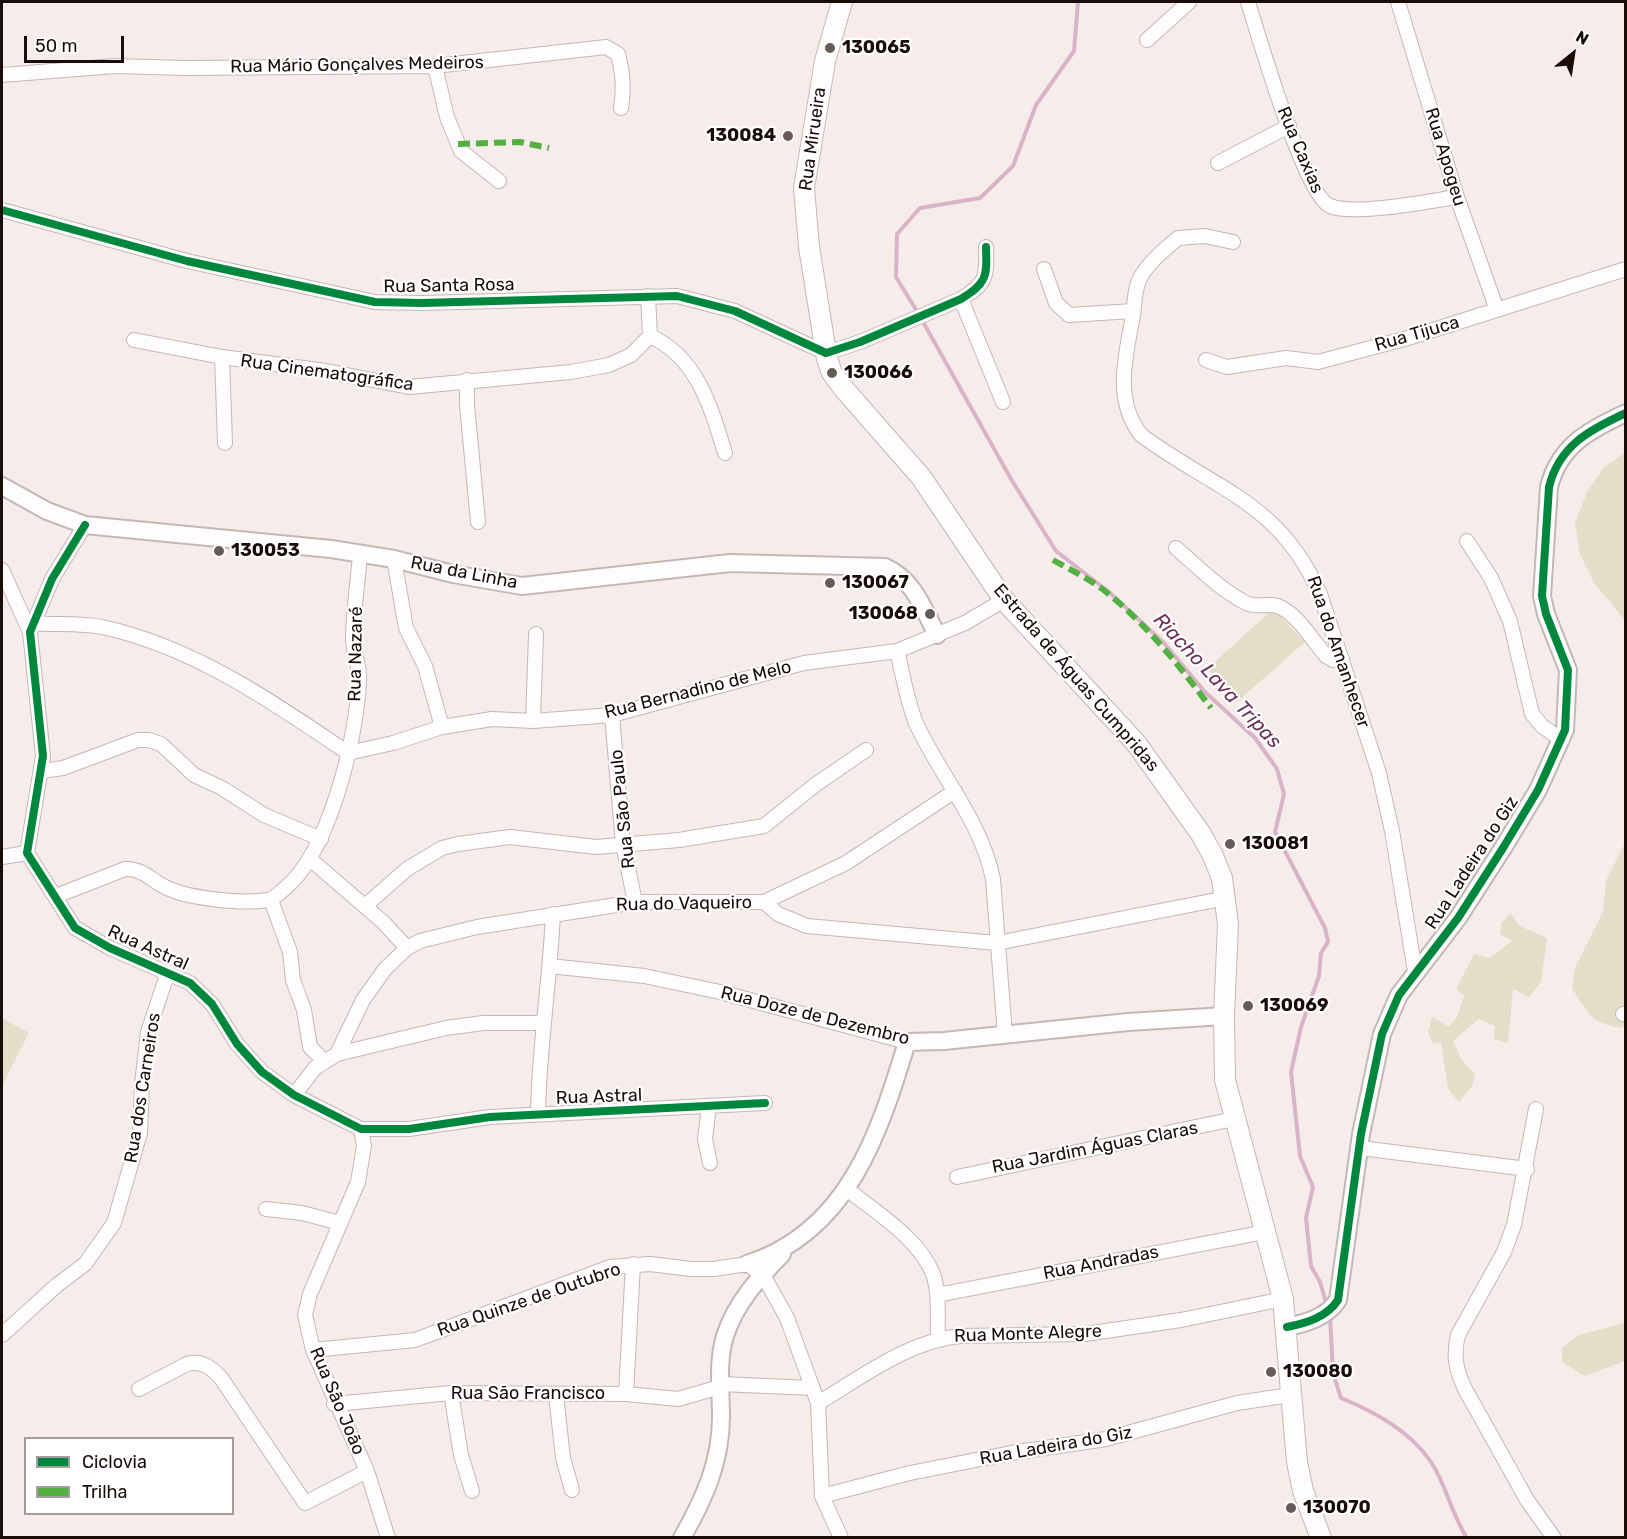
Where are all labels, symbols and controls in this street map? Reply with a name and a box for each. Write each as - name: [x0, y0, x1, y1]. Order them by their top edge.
- scale bar: [27, 24, 128, 62]
- north arrow: [1543, 24, 1603, 84]
- text: N: [1573, 27, 1592, 49]
- text: 50 m: [35, 35, 78, 57]
- place label: 130065: [842, 37, 911, 59]
- marker: 130065: [823, 41, 837, 55]
- street label: Rua Mário Gonçalves Medeiros: [230, 52, 484, 78]
- street label: Rua Mirueira: [795, 86, 831, 192]
- street label: Rua Caxias: [1272, 103, 1328, 197]
- street label: Rua Apogeu: [1420, 105, 1470, 209]
- place label: 130084: [706, 125, 776, 147]
- marker: 130084: [781, 129, 795, 143]
- street label: Rua Santa Rosa: [383, 274, 515, 298]
- street label: Rua Tijuca: [1372, 312, 1462, 356]
- street label: Rua Cinematográfica: [239, 350, 415, 396]
- place label: 130066: [844, 362, 913, 384]
- marker: 130066: [825, 366, 839, 380]
- place label: 130053: [231, 540, 300, 562]
- marker: 130053: [212, 544, 226, 558]
- street label: Rua da Linha: [409, 552, 519, 594]
- place label: 130067: [842, 572, 909, 594]
- street label: Rua do Amanhecer: [1302, 573, 1374, 731]
- marker: 130067: [823, 576, 837, 590]
- street label: Estrada de Águas Cumpridas: [989, 580, 1163, 776]
- place label: 130068: [849, 603, 918, 625]
- street label: Rua Nazaré: [344, 606, 368, 702]
- marker: 130068: [923, 607, 937, 621]
- water label: Riacho Lava Tripas: [1148, 608, 1286, 754]
- street label: Rua Bernadino de Melo: [602, 656, 794, 724]
- street label: Rua São Paulo: [606, 748, 640, 870]
- street label: Rua Ladeira do Giz: [1421, 792, 1523, 934]
- place label: 130081: [1242, 833, 1308, 855]
- marker: 130081: [1223, 837, 1237, 851]
- street label: Rua do Vaqueiro: [616, 892, 752, 916]
- street label: Rua Astral: [104, 921, 192, 975]
- street label: Rua Doze de Dezembro: [718, 982, 912, 1050]
- place label: 130069: [1260, 995, 1329, 1017]
- marker: 130069: [1241, 999, 1255, 1013]
- street label: Rua dos Carneiros: [120, 1011, 166, 1165]
- street label: Rua Astral: [556, 1085, 642, 1109]
- street label: Rua Jardim Águas Claras: [990, 1117, 1200, 1179]
- street label: Rua Andradas: [1041, 1241, 1161, 1285]
- street label: Rua Quinze de Outubro: [434, 1258, 624, 1342]
- street label: Rua Monte Alegre: [954, 1321, 1102, 1347]
- street label: Rua São João: [305, 1344, 369, 1458]
- place label: 130080: [1283, 1361, 1353, 1383]
- marker: 130080: [1264, 1365, 1278, 1379]
- street label: Rua São Francisco: [451, 1383, 605, 1405]
- street label: Rua Ladeira do Giz: [978, 1422, 1134, 1470]
- legend: [24, 1437, 234, 1515]
- text: Ciclovia: [82, 1451, 147, 1473]
- text: Trilha: [82, 1481, 127, 1503]
- place label: 130070: [1303, 1497, 1371, 1519]
- marker: 130070: [1284, 1501, 1298, 1515]

